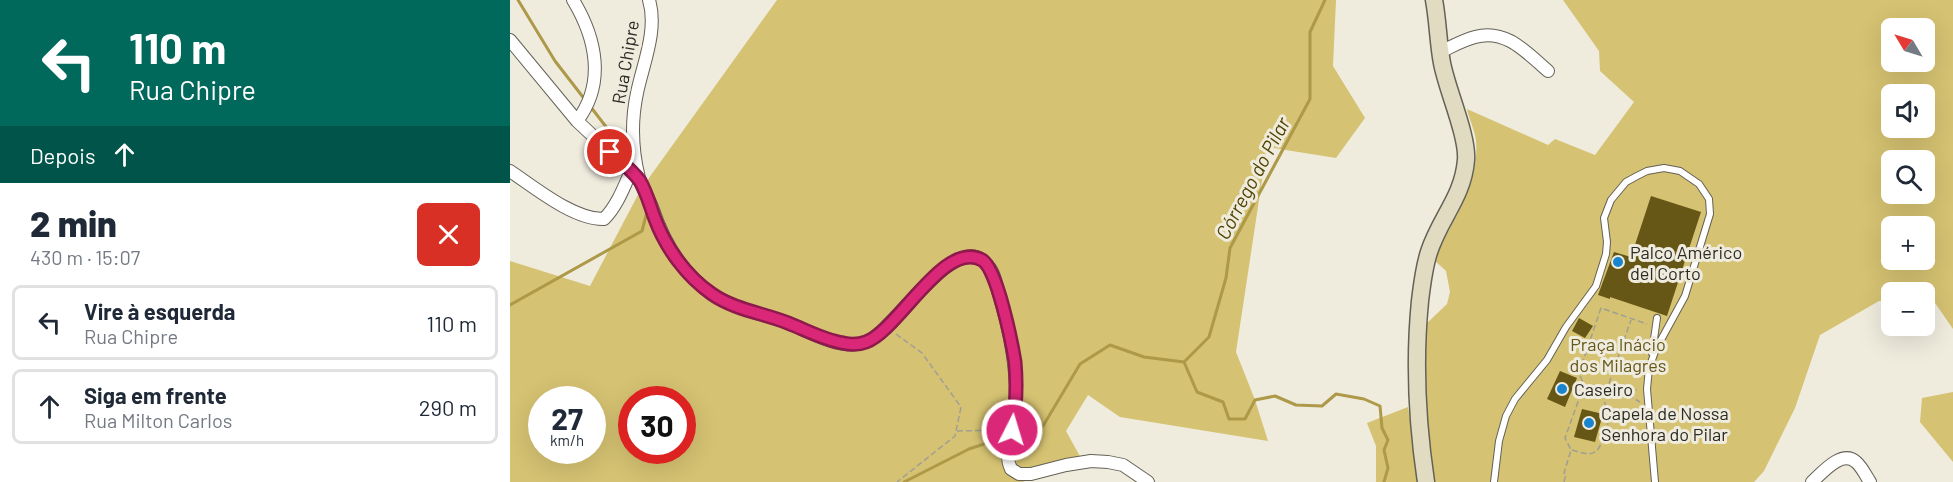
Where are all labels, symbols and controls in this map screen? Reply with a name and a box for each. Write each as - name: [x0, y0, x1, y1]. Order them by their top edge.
- street label: Rua Chipre: [607, 18, 643, 106]
- north arrow: [1881, 18, 1935, 72]
- map controls: [1881, 18, 1935, 336]
- text: 110 m: [129, 22, 226, 72]
- icon: left: [30, 24, 108, 102]
- text: Rua Chipre: [129, 73, 256, 105]
- button: sound: [1881, 84, 1935, 138]
- water label: Córrego do Pilar: [1210, 112, 1295, 243]
- pin: [584, 126, 635, 177]
- icon: arrive: [593, 135, 626, 168]
- icon: ahead: [108, 138, 141, 171]
- text: Depois: [30, 142, 96, 168]
- button: search: [1881, 150, 1935, 204]
- text: 2 min: [30, 201, 117, 244]
- button: close: [417, 203, 480, 266]
- button: +: [1881, 216, 1935, 270]
- place label: Palco Américo del Corto: [1630, 241, 1742, 284]
- text: 430 m · 15:07: [30, 245, 140, 269]
- marker: Palco Américo del Corto: [1611, 255, 1625, 269]
- button: −: [1881, 282, 1935, 336]
- text: Vire à esquerda: [84, 298, 235, 324]
- icon: left: [33, 306, 66, 339]
- text: 110 m: [427, 310, 477, 336]
- text: Rua Chipre: [84, 324, 178, 348]
- park label: Praça Inácio dos Milagres: [1570, 333, 1666, 376]
- place label: Caseiro: [1574, 378, 1633, 400]
- text: Siga em frente: [84, 382, 227, 408]
- marker: Caseiro: [1555, 382, 1569, 396]
- speed limit sign: 30: [618, 386, 696, 464]
- icon: ahead: [33, 390, 66, 423]
- text: 290 m: [419, 394, 477, 420]
- position arrow: [980, 398, 1044, 462]
- text: 27: [551, 400, 583, 436]
- place label: Capela de Nossa Senhora do Pilar: [1601, 402, 1729, 445]
- text: Rua Milton Carlos: [84, 408, 232, 432]
- marker: Capela de Nossa Senhora do Pilar: [1582, 416, 1596, 430]
- text: km/h: [550, 431, 584, 449]

